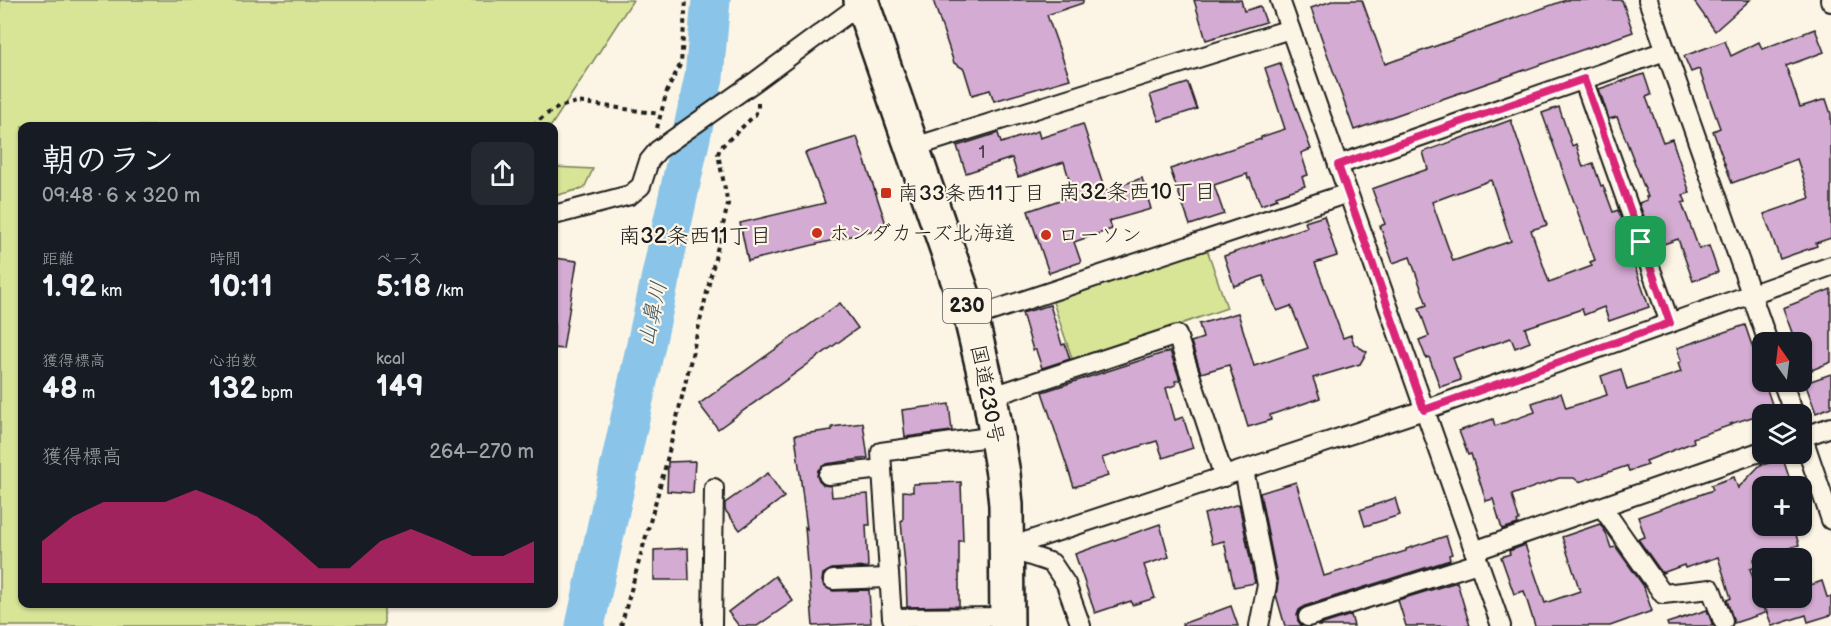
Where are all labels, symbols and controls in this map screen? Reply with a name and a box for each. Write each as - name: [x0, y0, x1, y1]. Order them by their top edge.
- text: 朝のラン: [42, 141, 174, 181]
- button: share: [471, 142, 534, 205]
- house number: 1: [979, 142, 985, 163]
- district label: 南32条西10丁目: [1058, 179, 1216, 206]
- place label: 南33条西11丁目: [898, 181, 1045, 206]
- text: 09:48 · 6 × 320 m: [42, 184, 200, 208]
- marker: 南33条西11丁目: [879, 186, 893, 200]
- pin: [1615, 216, 1666, 267]
- place label: ホンダカーズ北海道: [829, 221, 1015, 246]
- district label: 南32条西11丁目: [618, 223, 772, 250]
- place label: ローソン: [1058, 223, 1142, 248]
- icon: arrive: [1624, 225, 1657, 258]
- marker: ホンダカーズ北海道: [810, 226, 824, 240]
- marker: ローソン: [1039, 228, 1053, 242]
- text: 距離: [42, 250, 74, 269]
- text: 時間: [209, 250, 241, 269]
- text: ペース: [376, 250, 423, 269]
- text: 1.92: [42, 269, 97, 305]
- text: 10:11: [209, 269, 273, 305]
- text: 5:18: [376, 269, 431, 305]
- water label: 山鼻川: [633, 279, 673, 349]
- text: km: [97, 282, 122, 301]
- text: /km: [431, 282, 464, 301]
- road number: 230: [943, 289, 991, 323]
- north arrow: [1752, 332, 1812, 392]
- map controls: [1752, 332, 1812, 608]
- street label: 国道230号: [965, 342, 1009, 446]
- text: kcal: [376, 350, 405, 369]
- text: 獲得標高: [42, 352, 106, 371]
- text: 心拍数: [209, 352, 257, 371]
- text: 149: [376, 369, 424, 405]
- text: 48: [42, 371, 78, 407]
- text: 132: [209, 371, 257, 407]
- text: m: [78, 384, 95, 403]
- text: bpm: [257, 384, 293, 403]
- button: layers: [1752, 404, 1812, 464]
- text: 264–270 m: [429, 440, 534, 464]
- text: 獲得標高: [42, 445, 122, 469]
- button: +: [1752, 476, 1812, 536]
- button: −: [1752, 548, 1812, 608]

